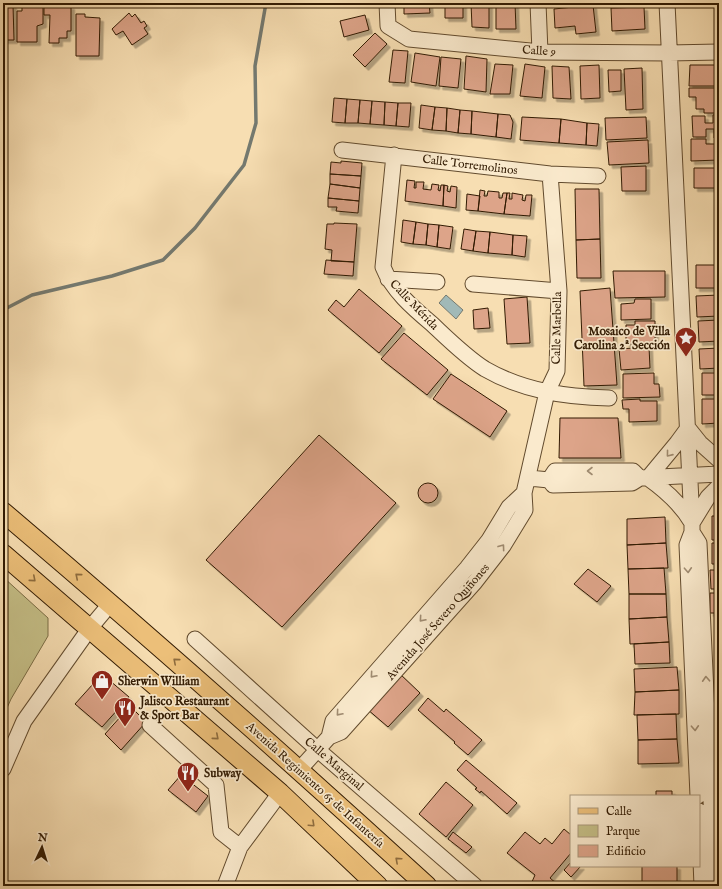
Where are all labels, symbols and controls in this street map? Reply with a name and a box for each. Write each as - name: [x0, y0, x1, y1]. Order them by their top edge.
- street label: Calle 9: [522, 43, 556, 59]
- street label: Calle Torremolinos: [421, 152, 519, 178]
- street label: Calle Mérida: [386, 277, 442, 334]
- street label: Calle Marbella: [549, 291, 565, 365]
- place label: Mosaico de Villa Carolina 2ª Sección: [574, 324, 671, 353]
- place icon: Mosaico de Villa Carolina 2ª Sección: [673, 325, 699, 358]
- one-way arrow: [667, 449, 674, 456]
- one-way arrow: [587, 467, 593, 475]
- one-way arrow: [497, 544, 504, 551]
- street label: Avenida José Severo Quiñones: [383, 561, 494, 685]
- one-way arrow: [684, 567, 693, 573]
- one-way arrow: [75, 573, 83, 580]
- one-way arrow: [28, 575, 35, 582]
- one-way arrow: [420, 614, 427, 621]
- one-way arrow: [173, 658, 181, 665]
- shop icon: Sherwin William: [89, 668, 115, 701]
- one-way arrow: [370, 670, 377, 678]
- place label: Sherwin William: [118, 674, 200, 689]
- one-way arrow: [702, 676, 711, 682]
- place label: Jalisco Restaurant & Sport Bar: [138, 694, 230, 724]
- restaurant icon: Jalisco Restaurant & Sport Bar: [112, 695, 138, 728]
- one-way arrow: [337, 708, 344, 716]
- street label: Avenida Regimiento 65 de Infantería: [242, 718, 388, 852]
- one-way arrow: [691, 725, 700, 731]
- one-way arrow: [211, 733, 218, 740]
- street label: Calle Marginal: [301, 734, 367, 794]
- restaurant icon: Subway: [175, 760, 201, 793]
- place label: Subway: [204, 766, 243, 782]
- legend: [570, 795, 700, 867]
- text: Calle: [606, 804, 632, 819]
- one-way arrow: [308, 819, 315, 826]
- text: Parque: [606, 824, 641, 840]
- north arrow: [22, 827, 62, 867]
- text: N: [36, 831, 48, 845]
- text: Edificio: [606, 844, 646, 859]
- one-way arrow: [395, 857, 403, 864]

